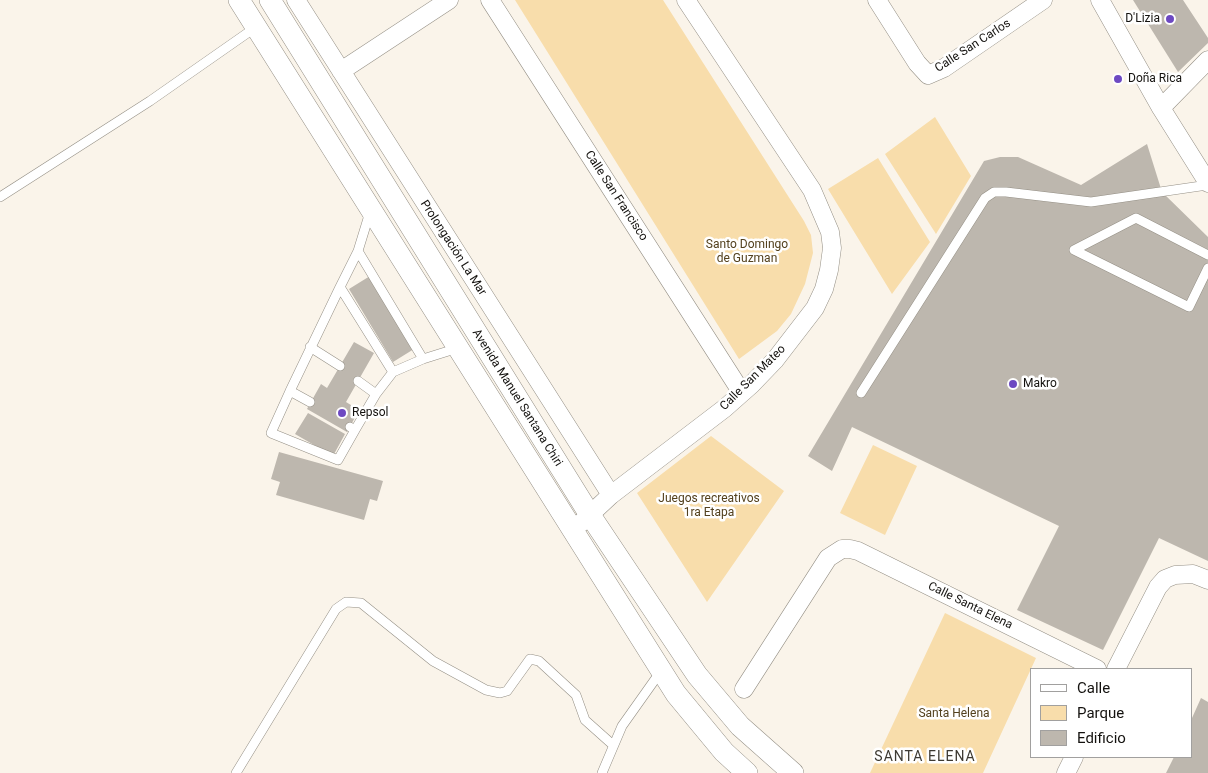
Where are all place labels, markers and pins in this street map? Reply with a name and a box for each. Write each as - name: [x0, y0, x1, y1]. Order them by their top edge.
- place label: D'Lizia: [1125, 12, 1160, 26]
- marker: D'Lizia: [1164, 13, 1176, 25]
- place label: Doña Rica: [1128, 72, 1182, 86]
- marker: Doña Rica: [1112, 73, 1124, 85]
- place label: Makro: [1023, 377, 1057, 391]
- marker: Makro: [1007, 378, 1019, 390]
- place label: Repsol: [352, 406, 388, 420]
- marker: Repsol: [336, 407, 348, 419]

